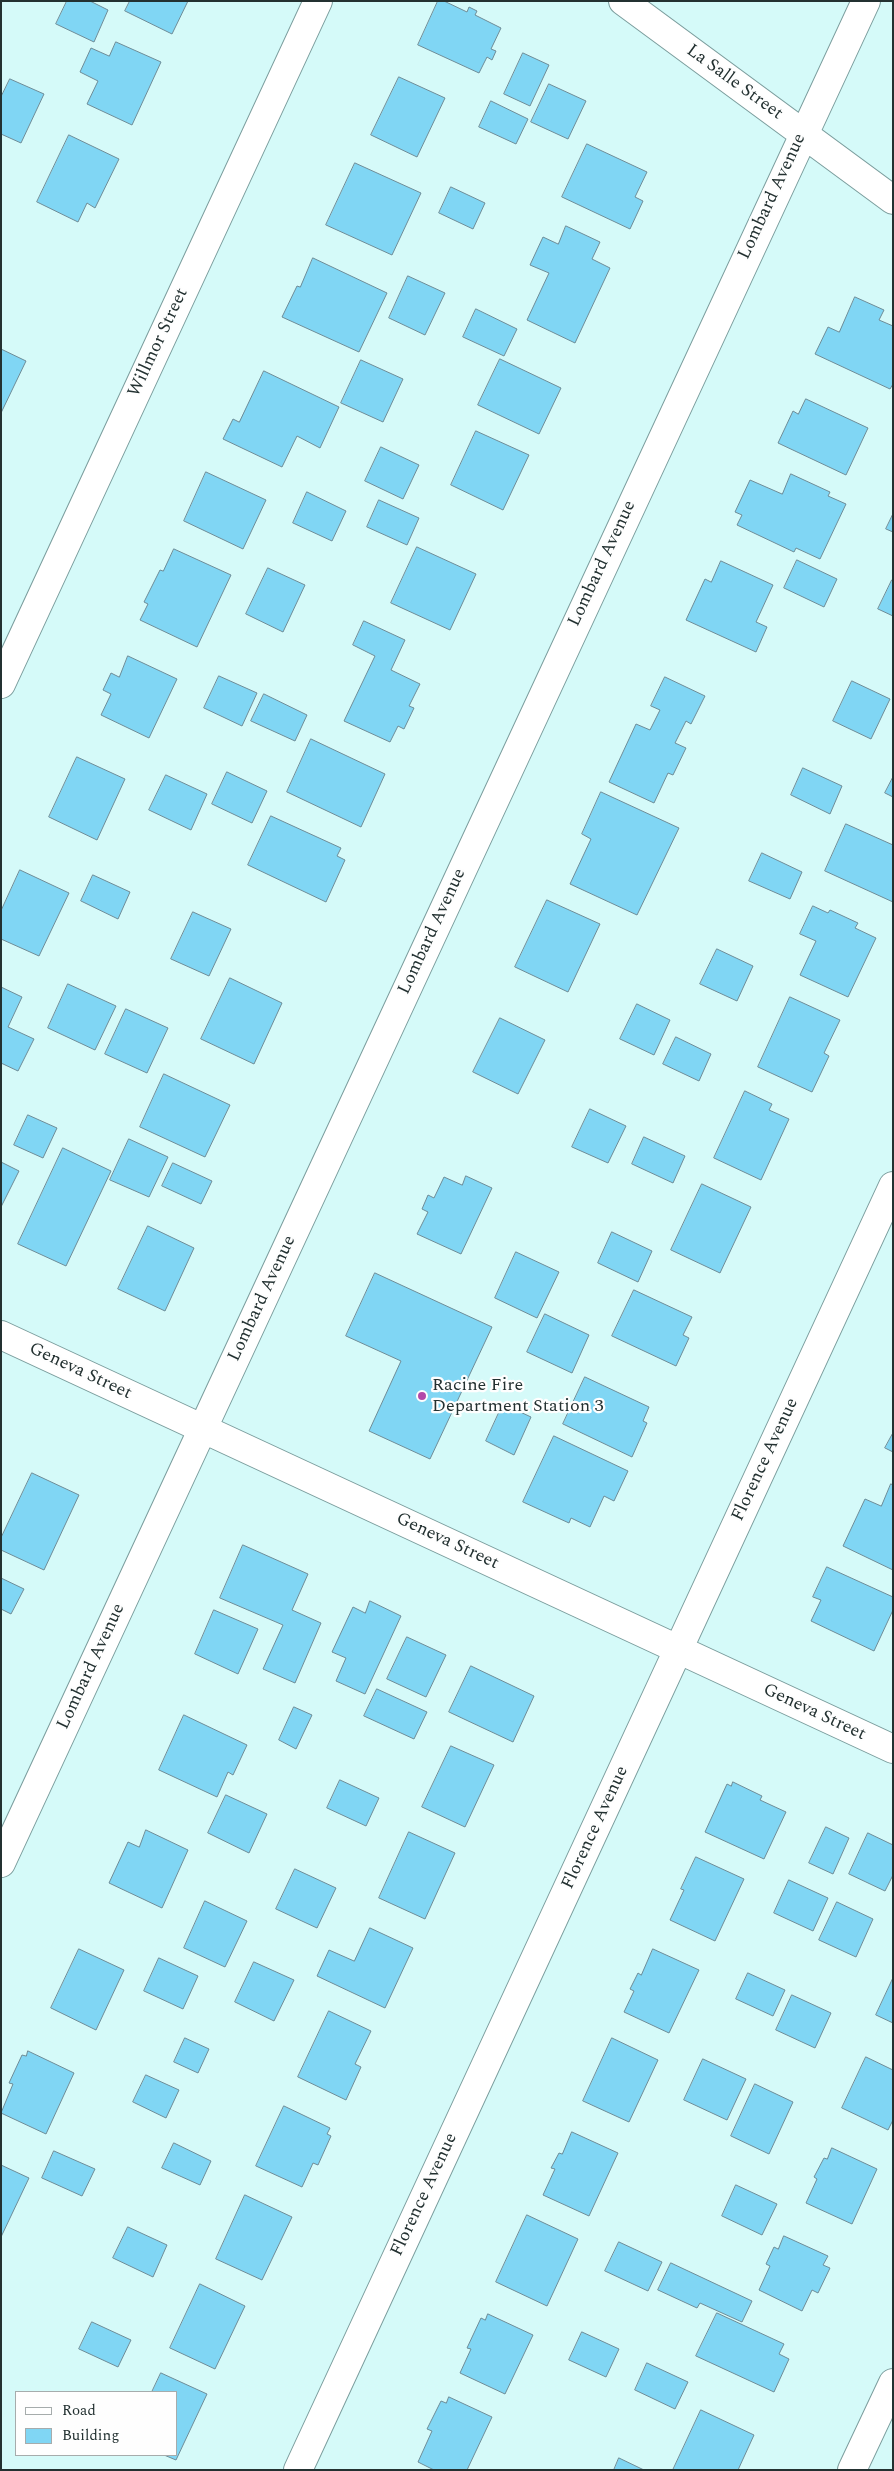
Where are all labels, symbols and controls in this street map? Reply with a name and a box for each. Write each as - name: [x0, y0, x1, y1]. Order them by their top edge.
- street label: La Salle Street: [681, 41, 787, 125]
- street label: Lombard Avenue: [734, 131, 812, 263]
- street label: Willmor Street: [124, 285, 194, 401]
- street label: Lombard Avenue: [564, 498, 642, 630]
- street label: Lombard Avenue: [394, 866, 472, 998]
- street label: Lombard Avenue: [224, 1233, 302, 1365]
- street label: Geneva Street: [25, 1339, 135, 1405]
- place label: Racine Fire Department Station 3: [432, 1375, 604, 1418]
- marker: Racine Fire Department Station 3: [416, 1390, 428, 1402]
- street label: Florence Avenue: [728, 1395, 804, 1525]
- street label: Geneva Street: [392, 1509, 502, 1575]
- street label: Lombard Avenue: [53, 1601, 131, 1733]
- street label: Geneva Street: [759, 1680, 869, 1746]
- street label: Florence Avenue: [558, 1763, 634, 1893]
- street label: Florence Avenue: [387, 2130, 463, 2260]
- legend: [15, 2391, 178, 2456]
- text: Road: [62, 2399, 96, 2422]
- text: Building: [62, 2424, 119, 2447]

